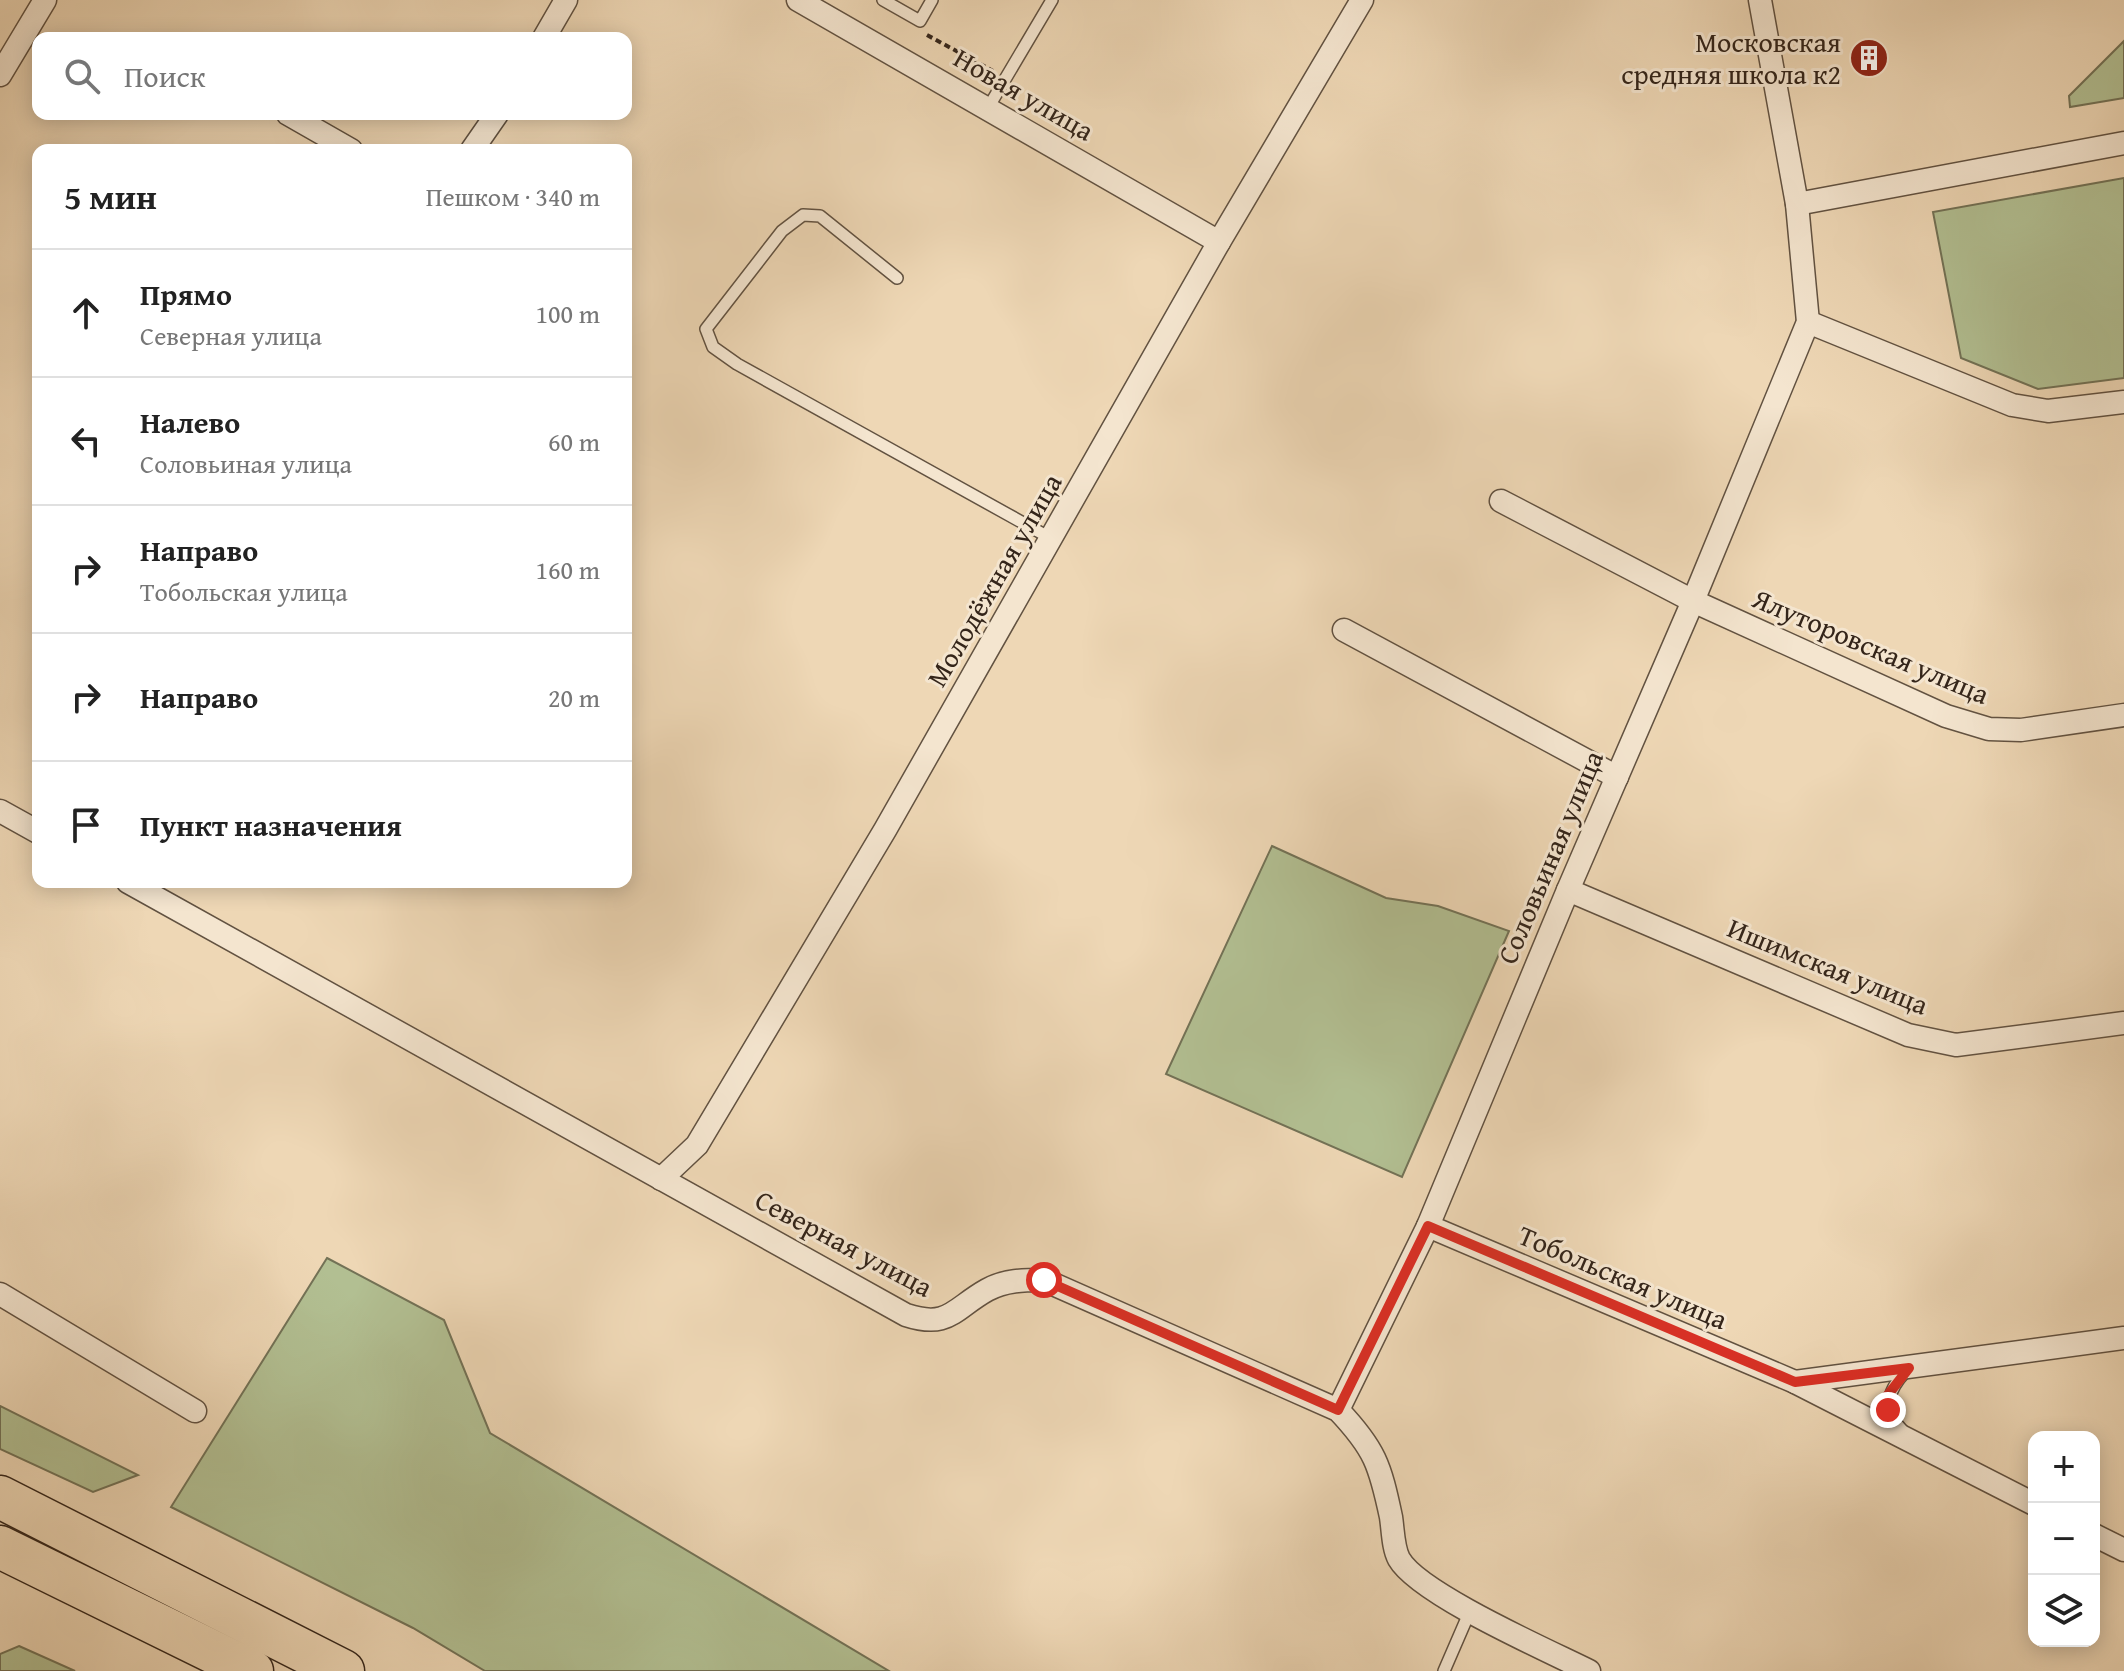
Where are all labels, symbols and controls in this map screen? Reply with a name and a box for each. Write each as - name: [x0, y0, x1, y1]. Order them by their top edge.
- place label: Московская средняя школа к2: [1621, 21, 1841, 94]
- search box: [32, 32, 632, 120]
- street label: Новая улица: [947, 37, 1103, 151]
- building icon: Московская средняя школа к2: [1848, 37, 1890, 79]
- icon: search: [60, 54, 104, 98]
- text: Поиск: [124, 54, 206, 98]
- text: 5 мин: [64, 172, 157, 221]
- text: Пешком · 340 m: [426, 177, 600, 216]
- text: Прямо: [140, 272, 232, 316]
- icon: ahead: [64, 291, 108, 335]
- text: 100 m: [535, 294, 600, 333]
- text: Северная улица: [140, 316, 322, 355]
- text: Налево: [140, 400, 240, 444]
- icon: left: [64, 419, 108, 463]
- text: 60 m: [548, 422, 600, 461]
- text: Соловьиная улица: [140, 444, 352, 483]
- street label: Молодёжная улица: [916, 465, 1072, 694]
- text: Направо: [140, 528, 258, 572]
- icon: right: [64, 547, 108, 591]
- text: 160 m: [535, 550, 600, 589]
- text: Тобольская улица: [140, 572, 348, 611]
- street label: Ялуторовская улица: [1746, 577, 1996, 714]
- icon: right: [64, 675, 108, 719]
- text: Направо: [140, 675, 258, 719]
- text: 20 m: [548, 678, 600, 717]
- street label: Соловьиная улица: [1486, 743, 1613, 970]
- icon: arrive: [64, 803, 108, 847]
- text: Пункт назначения: [140, 803, 402, 847]
- street label: Ишимская улица: [1722, 907, 1935, 1025]
- street label: Северная улица: [748, 1179, 941, 1307]
- street label: Тобольская улица: [1512, 1214, 1735, 1339]
- route start: [1026, 1262, 1062, 1298]
- route end: [1870, 1392, 1906, 1428]
- map controls: [2028, 1431, 2100, 1647]
- button: +: [2028, 1431, 2100, 1503]
- button: −: [2028, 1503, 2100, 1575]
- button: layers: [2028, 1575, 2100, 1647]

